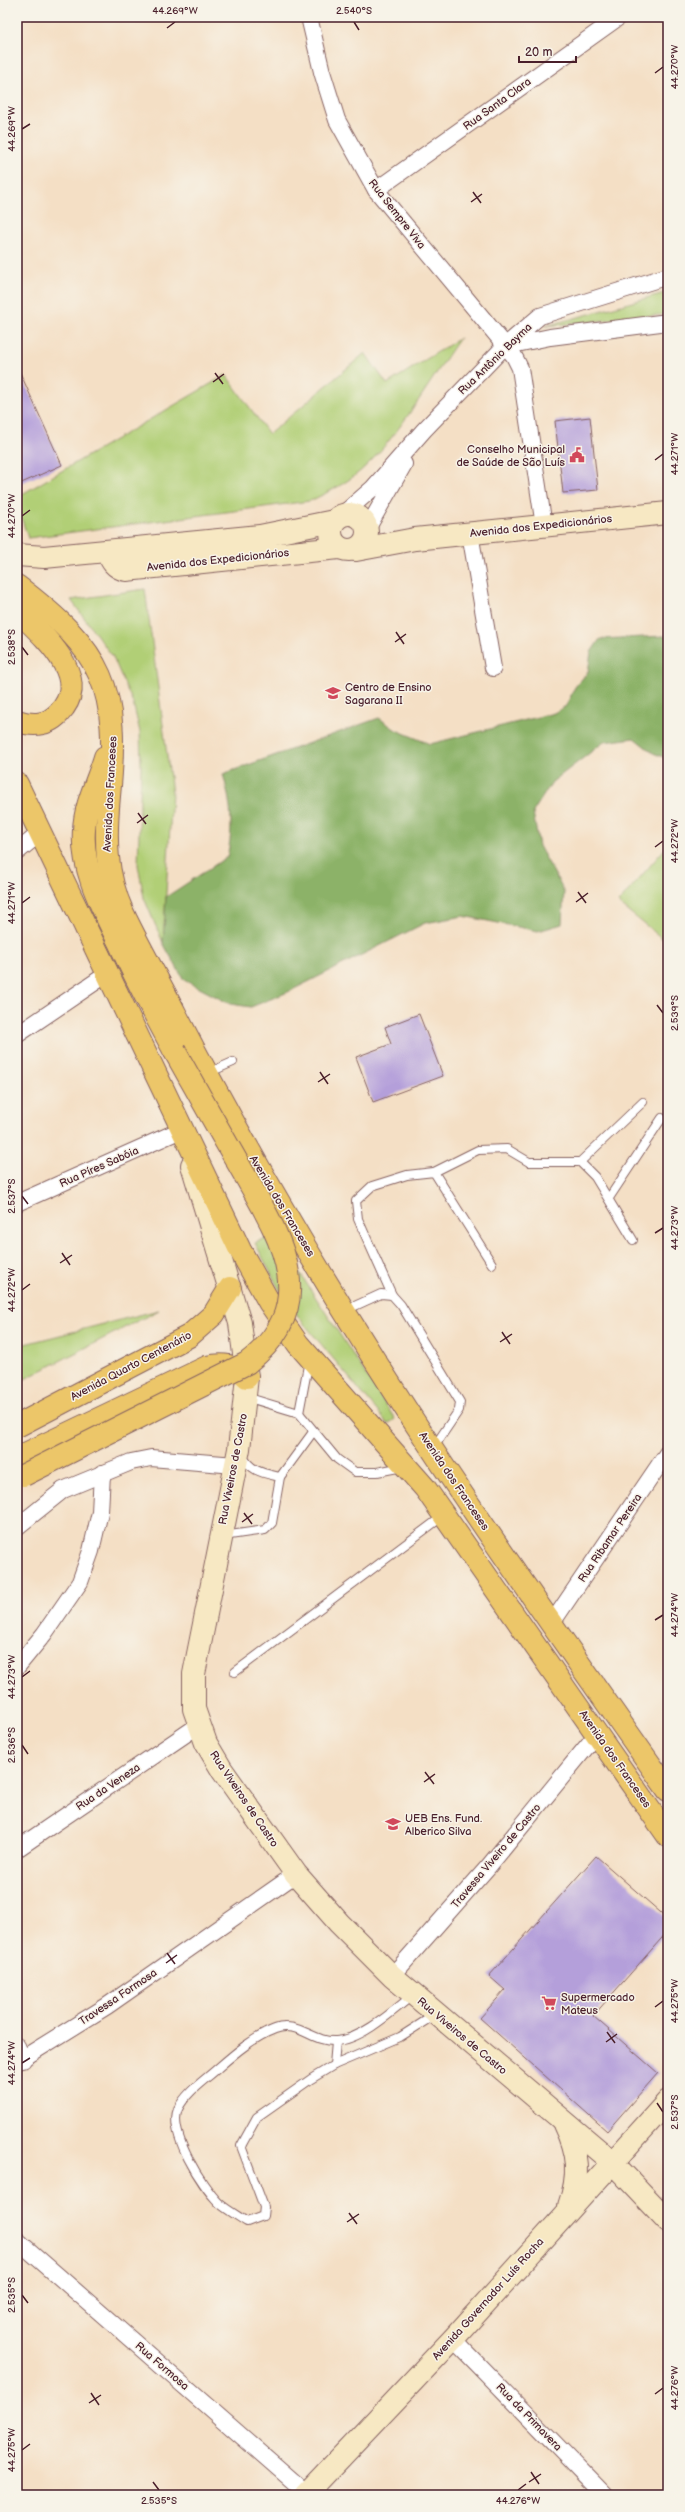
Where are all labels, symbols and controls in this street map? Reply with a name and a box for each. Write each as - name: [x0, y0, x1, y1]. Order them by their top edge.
- text: 44.269°W: [152, 5, 198, 17]
- text: 2.540°S: [336, 5, 372, 17]
- scale bar: [519, 38, 576, 64]
- text: 20 m: [525, 45, 552, 60]
- text: 44.270°W: [669, 45, 681, 89]
- street label: Rua Santa Clara: [461, 75, 533, 133]
- text: 44.269°W: [6, 106, 18, 152]
- street label: Rua Sempre Viva: [366, 177, 428, 251]
- street label: Rua Antônio Bayma: [455, 321, 535, 397]
- text: 44.271°W: [669, 433, 681, 475]
- place label: Conselho Municipal de Saúde de São Luís: [456, 443, 566, 469]
- public building icon: Conselho Municipal de Saúde de São Luís: [568, 446, 586, 464]
- text: 44.270°W: [6, 494, 18, 538]
- street label: Avenida dos Expedicionários: [469, 512, 613, 540]
- street label: Avenida dos Expedicionários: [146, 546, 290, 574]
- text: 2.538°S: [6, 629, 18, 665]
- place label: Centro de Ensino Sagarana II: [345, 681, 432, 707]
- school or university icon: Centro de Ensino Sagarana II: [324, 684, 342, 702]
- street label: Avenida dos Franceses: [100, 735, 120, 852]
- text: 44.272°W: [669, 819, 681, 863]
- text: 44.271°W: [6, 882, 18, 924]
- text: 2.539°S: [669, 995, 681, 1031]
- street label: Rua Píres Sabóia: [57, 1144, 141, 1190]
- street label: Avenida dos Franceses: [247, 1153, 318, 1259]
- text: 2.537°S: [6, 1178, 18, 1214]
- text: 44.273°W: [669, 1206, 681, 1250]
- text: 44.272°W: [6, 1268, 18, 1312]
- street label: Avenida Quarto Centenário: [68, 1329, 194, 1403]
- street label: Rua Viveiros de Castro: [216, 1412, 250, 1526]
- street label: Avenida dos Franceses: [416, 1429, 492, 1533]
- street label: Rua Ribamar Pereira: [576, 1491, 644, 1585]
- text: 44.274°W: [669, 1593, 681, 1637]
- text: 44.273°W: [6, 1655, 18, 1699]
- street label: Avenida dos Franceses: [576, 1708, 654, 1811]
- text: 2.536°S: [6, 1727, 18, 1763]
- street label: Rua Viveiros de Castro: [207, 1748, 281, 1850]
- street label: Rua da Veneza: [73, 1761, 143, 1813]
- street label: Travessa Viveiro de Castro: [448, 1801, 544, 1911]
- place label: UEB Ens. Fund. Alberico Silva: [405, 1812, 482, 1838]
- school or university icon: UEB Ens. Fund. Alberico Silva: [384, 1815, 402, 1833]
- street label: Travessa Formosa: [77, 1966, 159, 2028]
- text: 44.275°W: [669, 1979, 681, 2023]
- place label: Supermercado Mateus: [561, 1991, 635, 2017]
- supermarket icon: Supermercado Mateus: [540, 1994, 558, 2012]
- street label: Rua Viveiros de Castro: [414, 1995, 510, 2077]
- text: 44.274°W: [6, 2041, 18, 2085]
- text: 2.537°S: [669, 2094, 681, 2130]
- street label: Avenida Governador Luís Rocha: [430, 2235, 546, 2363]
- text: 2.535°S: [6, 2277, 18, 2313]
- street label: Rua Formosa: [133, 2339, 191, 2393]
- text: 44.276°W: [669, 2366, 681, 2410]
- street label: Rua da Primavera: [493, 2380, 565, 2454]
- text: 44.275°W: [6, 2428, 18, 2472]
- text: 2.535°S: [141, 2495, 177, 2507]
- text: 44.276°W: [496, 2495, 540, 2507]

